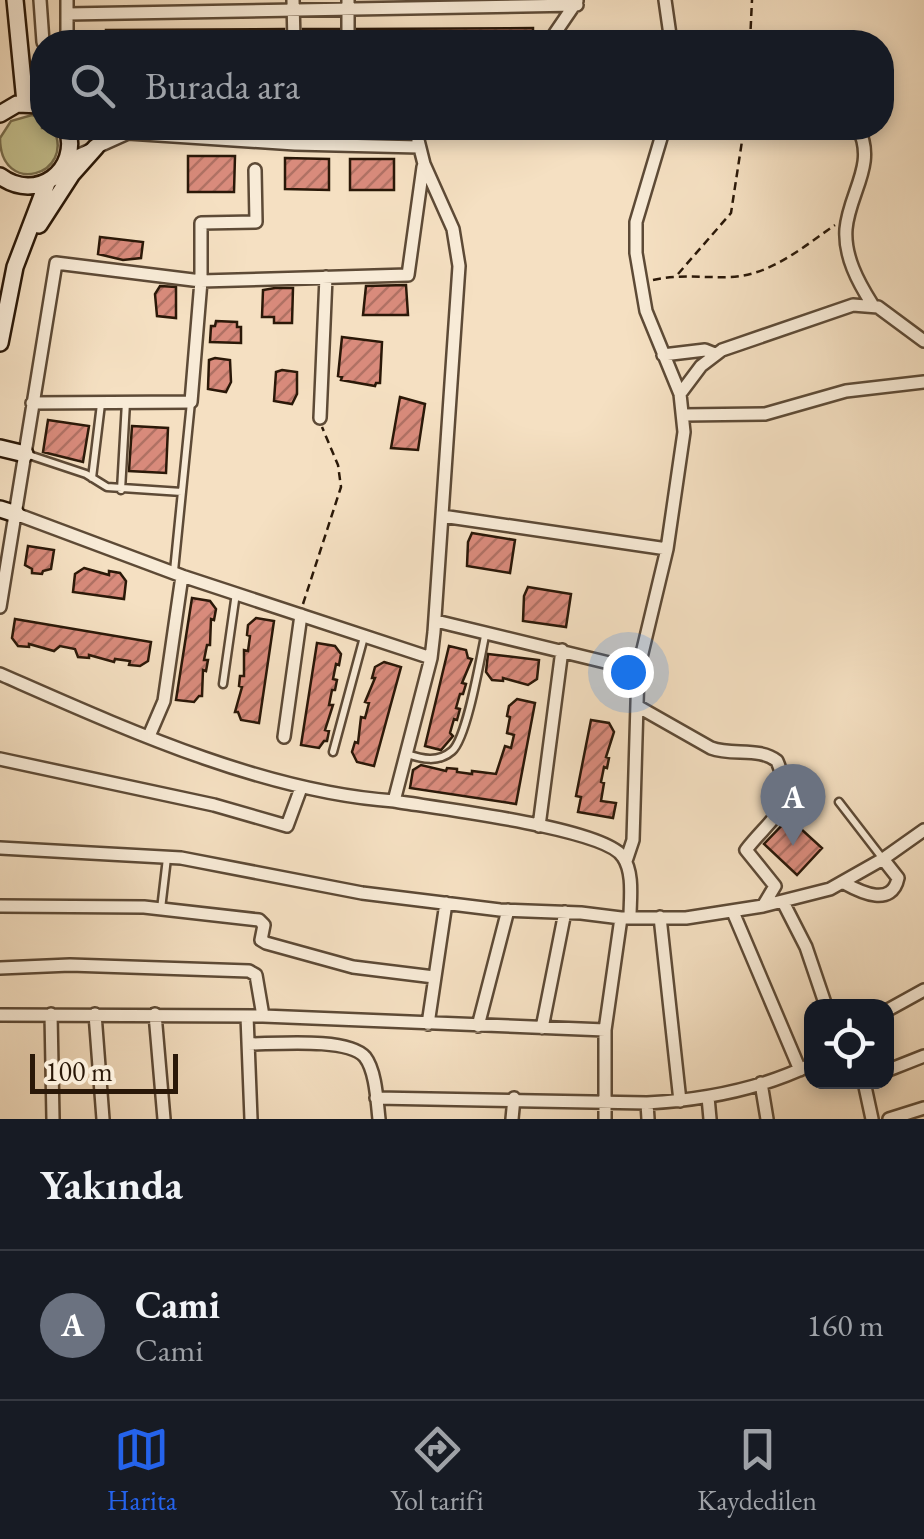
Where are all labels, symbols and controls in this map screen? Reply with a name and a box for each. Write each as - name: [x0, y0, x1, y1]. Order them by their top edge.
- search box: [30, 30, 894, 140]
- icon: search: [65, 58, 120, 113]
- text: Burada ara: [145, 61, 300, 110]
- your location: [603, 647, 654, 698]
- pin: A: [760, 764, 826, 846]
- map controls: [804, 999, 894, 1089]
- button: locate: [804, 999, 894, 1089]
- scale bar: [30, 1049, 178, 1094]
- text: 100 m: [45, 1053, 113, 1089]
- text: Yakında: [40, 1157, 183, 1212]
- text: Cami: [135, 1280, 220, 1329]
- text: A: [61, 1304, 84, 1346]
- text: 160 m: [807, 1304, 884, 1346]
- text: Cami: [135, 1329, 203, 1371]
- tab: Harita: [107, 1422, 177, 1518]
- tab: Yol tarifi: [391, 1422, 484, 1518]
- tab: Kaydedilen: [697, 1422, 817, 1518]

